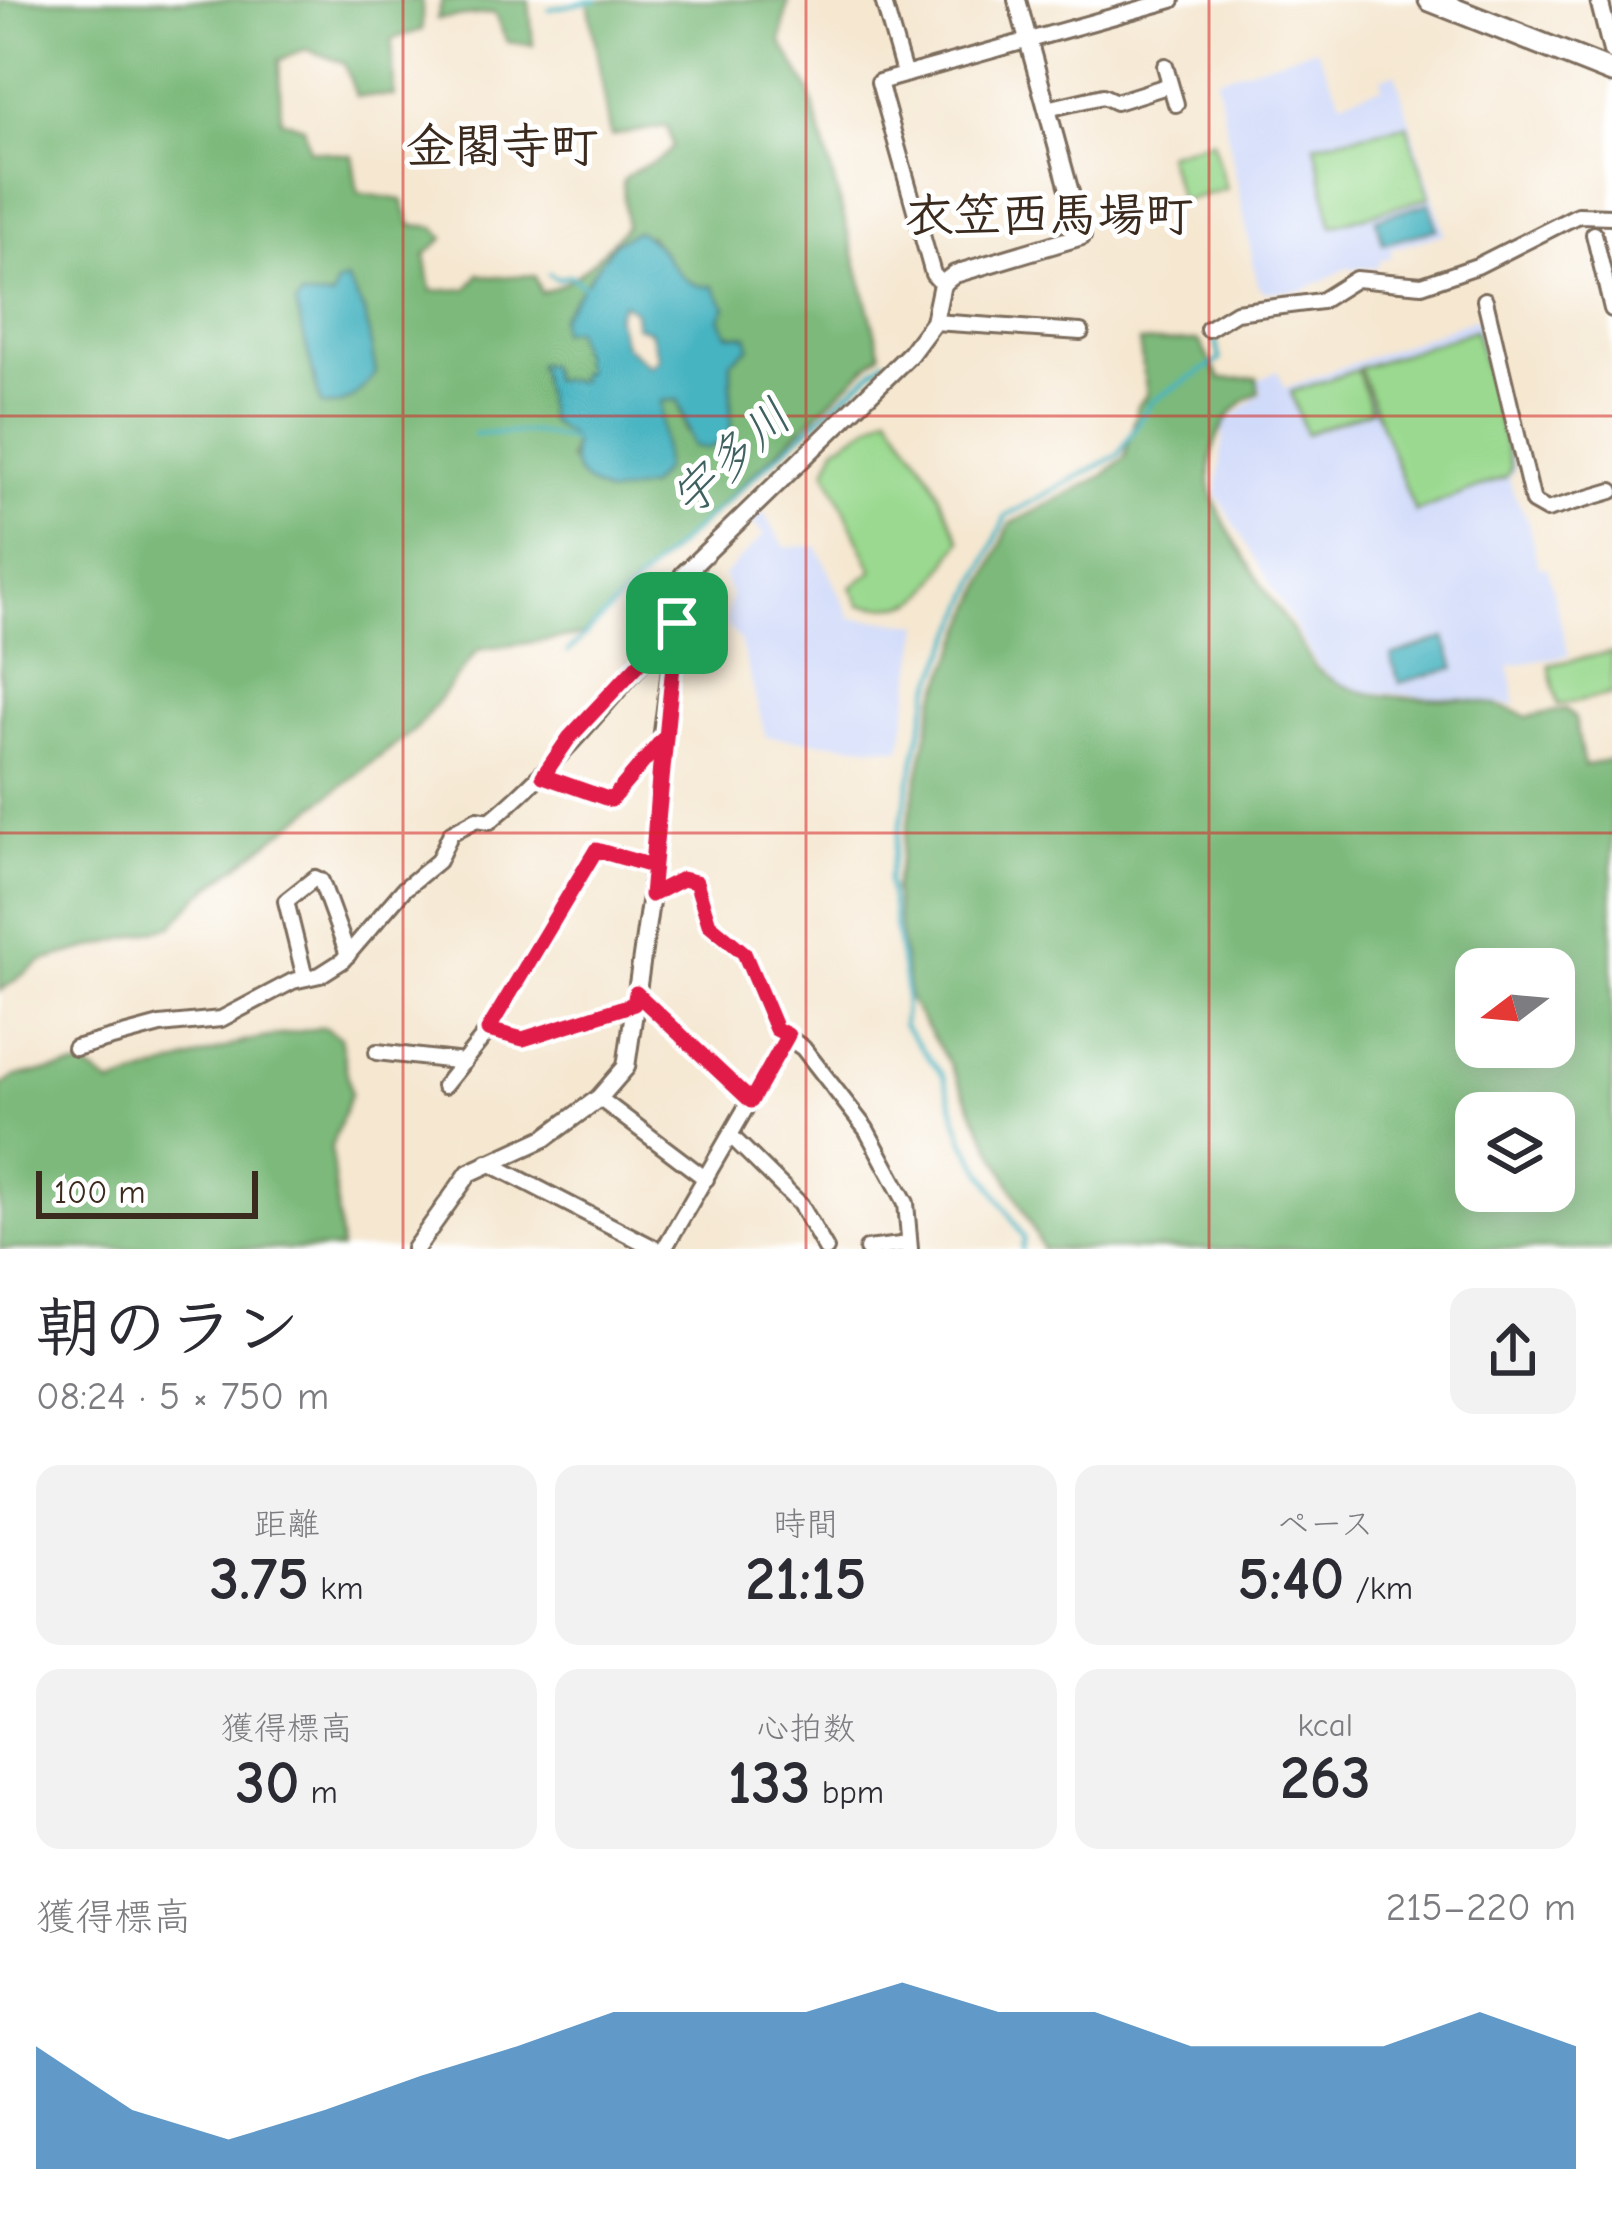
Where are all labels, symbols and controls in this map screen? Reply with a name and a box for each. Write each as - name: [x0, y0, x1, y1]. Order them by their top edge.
- district label: 金閣寺町: [406, 119, 598, 174]
- district label: 衣笠西馬場町: [905, 188, 1193, 243]
- water label: 宇多川: [660, 389, 802, 527]
- pin: [626, 572, 728, 674]
- icon: arrive: [644, 590, 710, 656]
- north arrow: [1455, 948, 1575, 1068]
- map controls: [1455, 948, 1575, 1212]
- button: layers: [1455, 1092, 1575, 1212]
- scale bar: [36, 1165, 258, 1218]
- text: 100 m: [54, 1173, 146, 1211]
- button: share: [1450, 1288, 1576, 1414]
- text: 朝のラン: [36, 1291, 300, 1367]
- text: 08:24 · 5 × 750 m: [36, 1374, 329, 1419]
- text: 距離: [254, 1505, 320, 1543]
- text: 時間: [773, 1505, 839, 1543]
- text: ペース: [1277, 1505, 1374, 1543]
- text: 3.75: [210, 1545, 309, 1614]
- text: 21:15: [745, 1545, 867, 1614]
- text: 5:40: [1238, 1545, 1344, 1614]
- text: km: [309, 1569, 363, 1607]
- text: /km: [1344, 1569, 1413, 1607]
- text: kcal: [1298, 1706, 1353, 1744]
- text: 獲得標高: [221, 1709, 353, 1747]
- text: 心拍数: [756, 1709, 855, 1747]
- text: 263: [1280, 1744, 1371, 1813]
- text: 30: [236, 1749, 299, 1818]
- text: 133: [728, 1749, 811, 1818]
- text: m: [299, 1773, 338, 1811]
- text: bpm: [811, 1773, 884, 1811]
- text: 215–220 m: [1386, 1885, 1576, 1930]
- text: 獲得標高: [36, 1895, 192, 1940]

